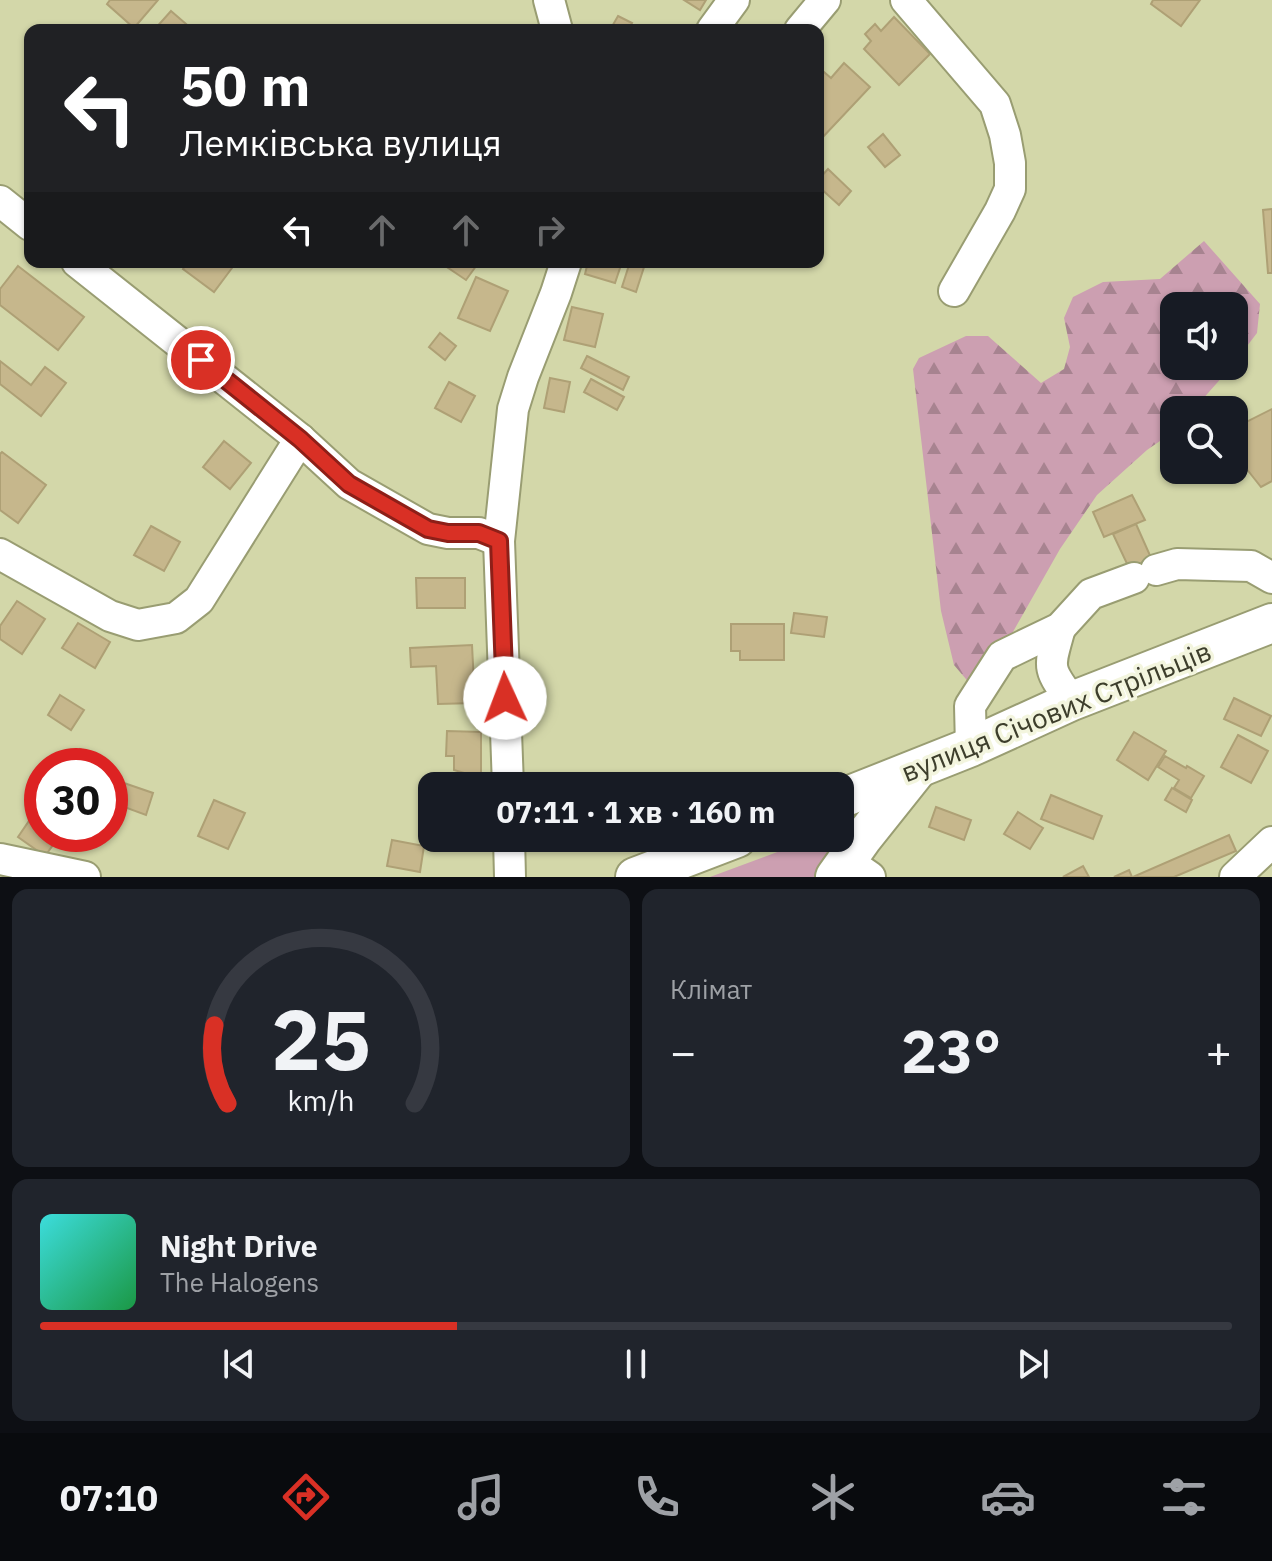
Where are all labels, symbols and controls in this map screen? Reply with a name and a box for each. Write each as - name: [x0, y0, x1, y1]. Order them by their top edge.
- text: 50 m: [180, 49, 310, 121]
- icon: left: [48, 56, 152, 160]
- text: Лемківська вулиця: [180, 119, 502, 166]
- icon: left: [276, 208, 320, 252]
- icon: ahead: [360, 208, 404, 252]
- icon: ahead: [444, 208, 488, 252]
- icon: right: [528, 208, 572, 252]
- map controls: [1160, 292, 1248, 484]
- button: sound: [1160, 292, 1248, 380]
- pin: [167, 326, 235, 394]
- icon: arrive: [179, 338, 223, 382]
- button: search: [1160, 396, 1248, 484]
- street label: вулиця Січових Стрільців: [895, 632, 1217, 790]
- position arrow: [463, 656, 547, 740]
- speed limit sign: 30: [24, 748, 128, 852]
- text: 07:11 · 1 хв · 160 m: [497, 792, 775, 831]
- text: Клімат: [670, 972, 752, 1006]
- text: 25: [271, 985, 371, 1093]
- text: 23°: [901, 1011, 1001, 1090]
- text: −: [670, 1023, 696, 1080]
- text: +: [1206, 1023, 1232, 1080]
- text: km/h: [287, 1082, 355, 1119]
- text: Night Drive: [160, 1226, 318, 1265]
- text: The Halogens: [160, 1265, 319, 1299]
- icon: previous: [217, 1342, 261, 1386]
- icon: pause: [614, 1342, 658, 1386]
- icon: next: [1011, 1342, 1055, 1386]
- icon: directions: [278, 1469, 334, 1525]
- icon: music: [453, 1469, 509, 1525]
- icon: phone: [629, 1469, 685, 1525]
- icon: climate: [805, 1469, 861, 1525]
- icon: car: [980, 1469, 1036, 1525]
- icon: filters: [1156, 1469, 1212, 1525]
- text: 07:10: [60, 1474, 158, 1521]

